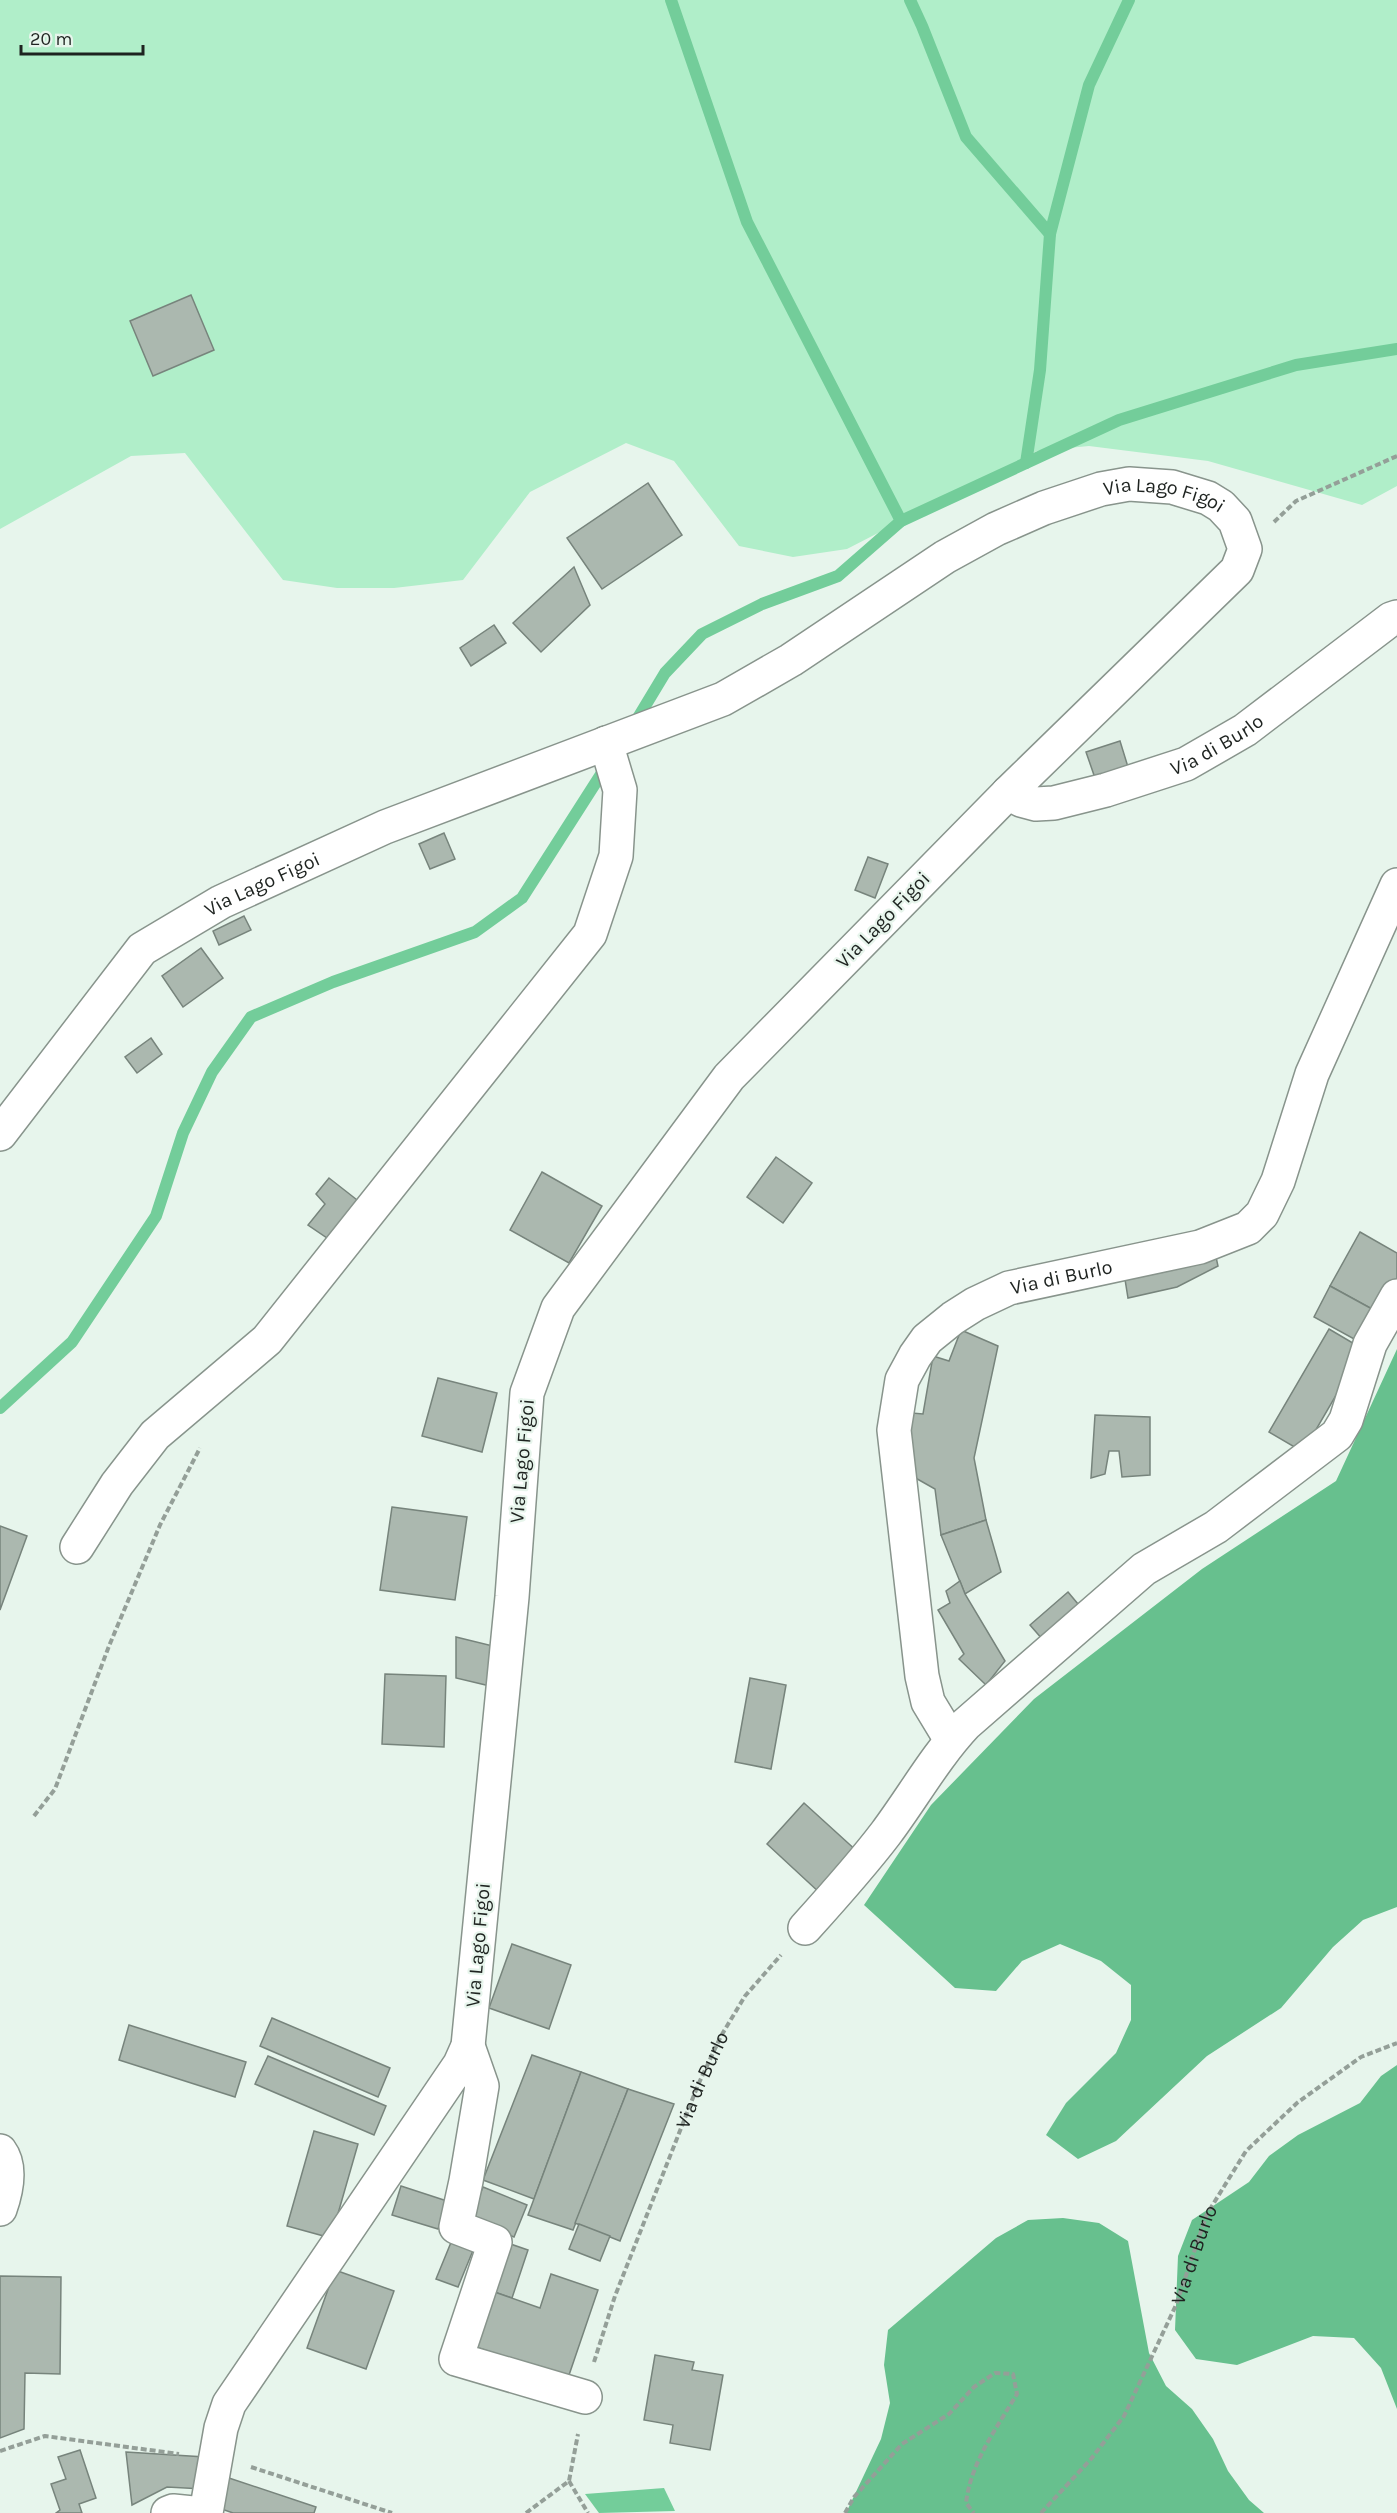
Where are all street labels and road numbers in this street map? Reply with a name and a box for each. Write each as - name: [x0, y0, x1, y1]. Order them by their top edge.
- street label: Via Lago Figoi: [1101, 472, 1229, 517]
- street label: Via di Burlo: [1167, 709, 1268, 780]
- street label: Via Lago Figoi: [200, 847, 323, 921]
- street label: Via Lago Figoi: [831, 867, 935, 973]
- street label: Via di Burlo: [1008, 1255, 1115, 1299]
- street label: Via Lago Figoi: [505, 1398, 539, 1524]
- street label: Via Lago Figoi: [461, 1882, 495, 2008]
- street label: Via di Burlo: [670, 2028, 733, 2132]
- street label: Via di Burlo: [1166, 2200, 1222, 2307]

